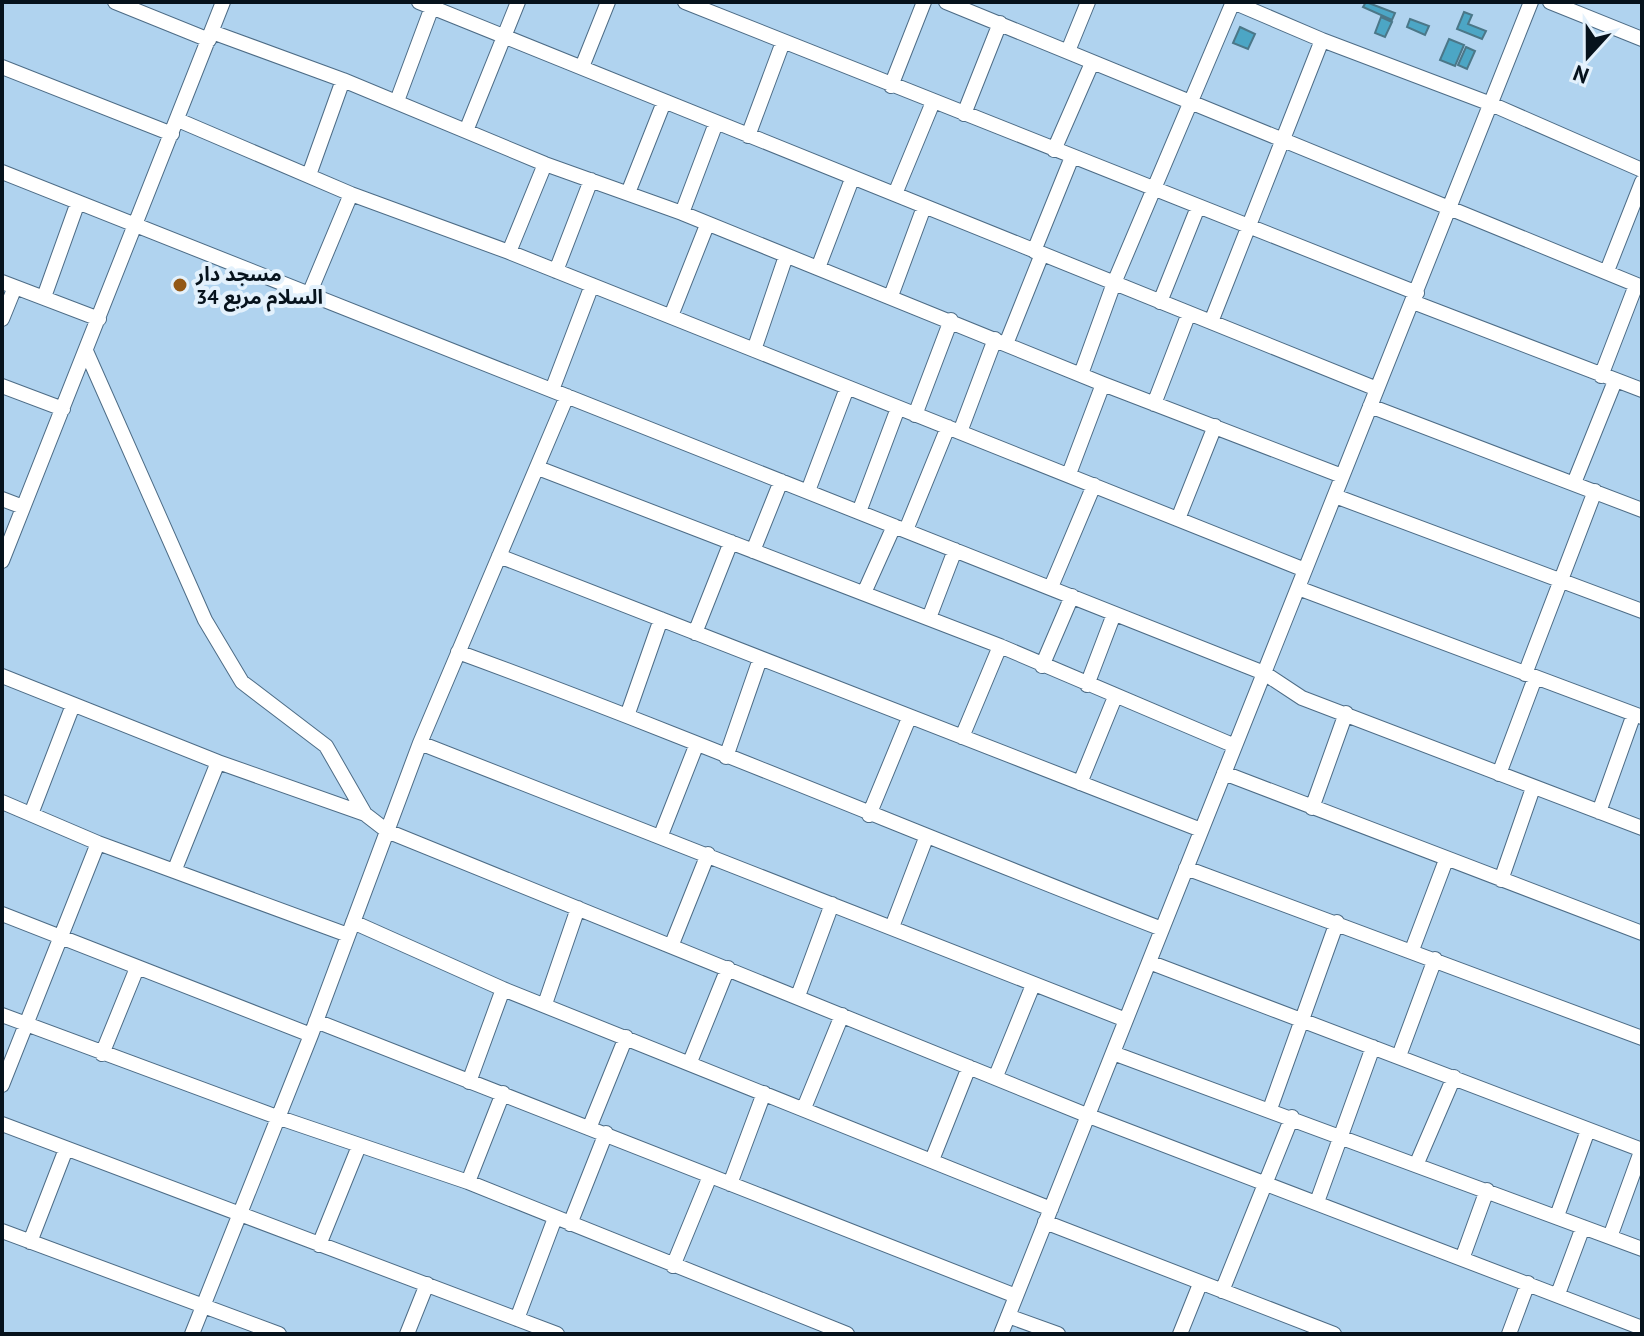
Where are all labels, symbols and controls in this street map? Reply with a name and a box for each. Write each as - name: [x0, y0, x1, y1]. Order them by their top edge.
- north arrow: [1548, 16, 1628, 96]
- text: N: [1569, 59, 1593, 90]
- place label: مسجد دار السلام مربع 34: [195, 261, 323, 312]
- marker: مسجد دار السلام مربع 34: [171, 276, 189, 294]

